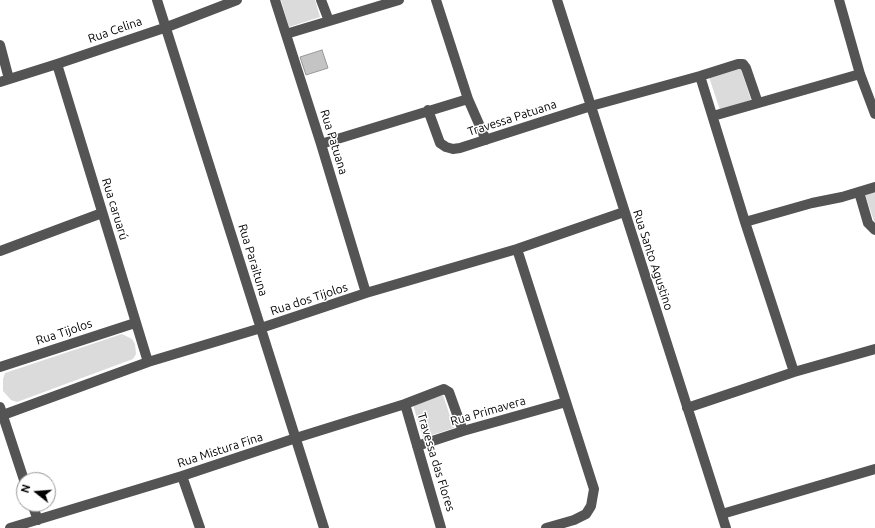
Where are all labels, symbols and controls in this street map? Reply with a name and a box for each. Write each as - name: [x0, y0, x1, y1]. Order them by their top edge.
- street label: Rua Celina: [86, 14, 144, 46]
- street label: Travessa Patuana: [466, 97, 558, 139]
- street label: Rua Patuana: [317, 108, 351, 176]
- street label: Rua caruarú: [99, 176, 131, 242]
- street label: Rua Santo Agustino: [630, 208, 676, 312]
- street label: Rua Paraituna: [235, 222, 271, 298]
- street label: Rua dos Tijolos: [269, 280, 349, 318]
- street label: Rua Tijolos: [34, 316, 94, 348]
- street label: Rua Primavera: [449, 393, 527, 429]
- street label: Travessa das Flores: [414, 411, 458, 513]
- street label: Rua Mistura Fina: [175, 429, 265, 471]
- north arrow: [16, 472, 56, 512]
- text: N: [19, 483, 32, 494]

